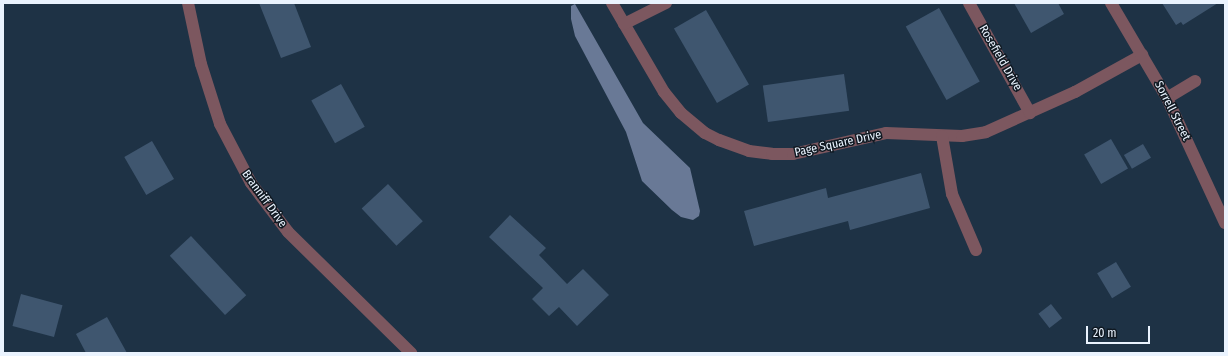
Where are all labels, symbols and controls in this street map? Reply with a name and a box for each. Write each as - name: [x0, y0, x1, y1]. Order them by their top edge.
- street label: Rosefield Drive: [975, 22, 1025, 94]
- street label: Sorrell Street: [1151, 79, 1193, 143]
- street label: Page Square Drive: [793, 128, 883, 160]
- street label: Branniff Drive: [238, 167, 290, 231]
- scale bar: [1088, 318, 1152, 344]
- text: 20 m: [1093, 326, 1117, 340]

